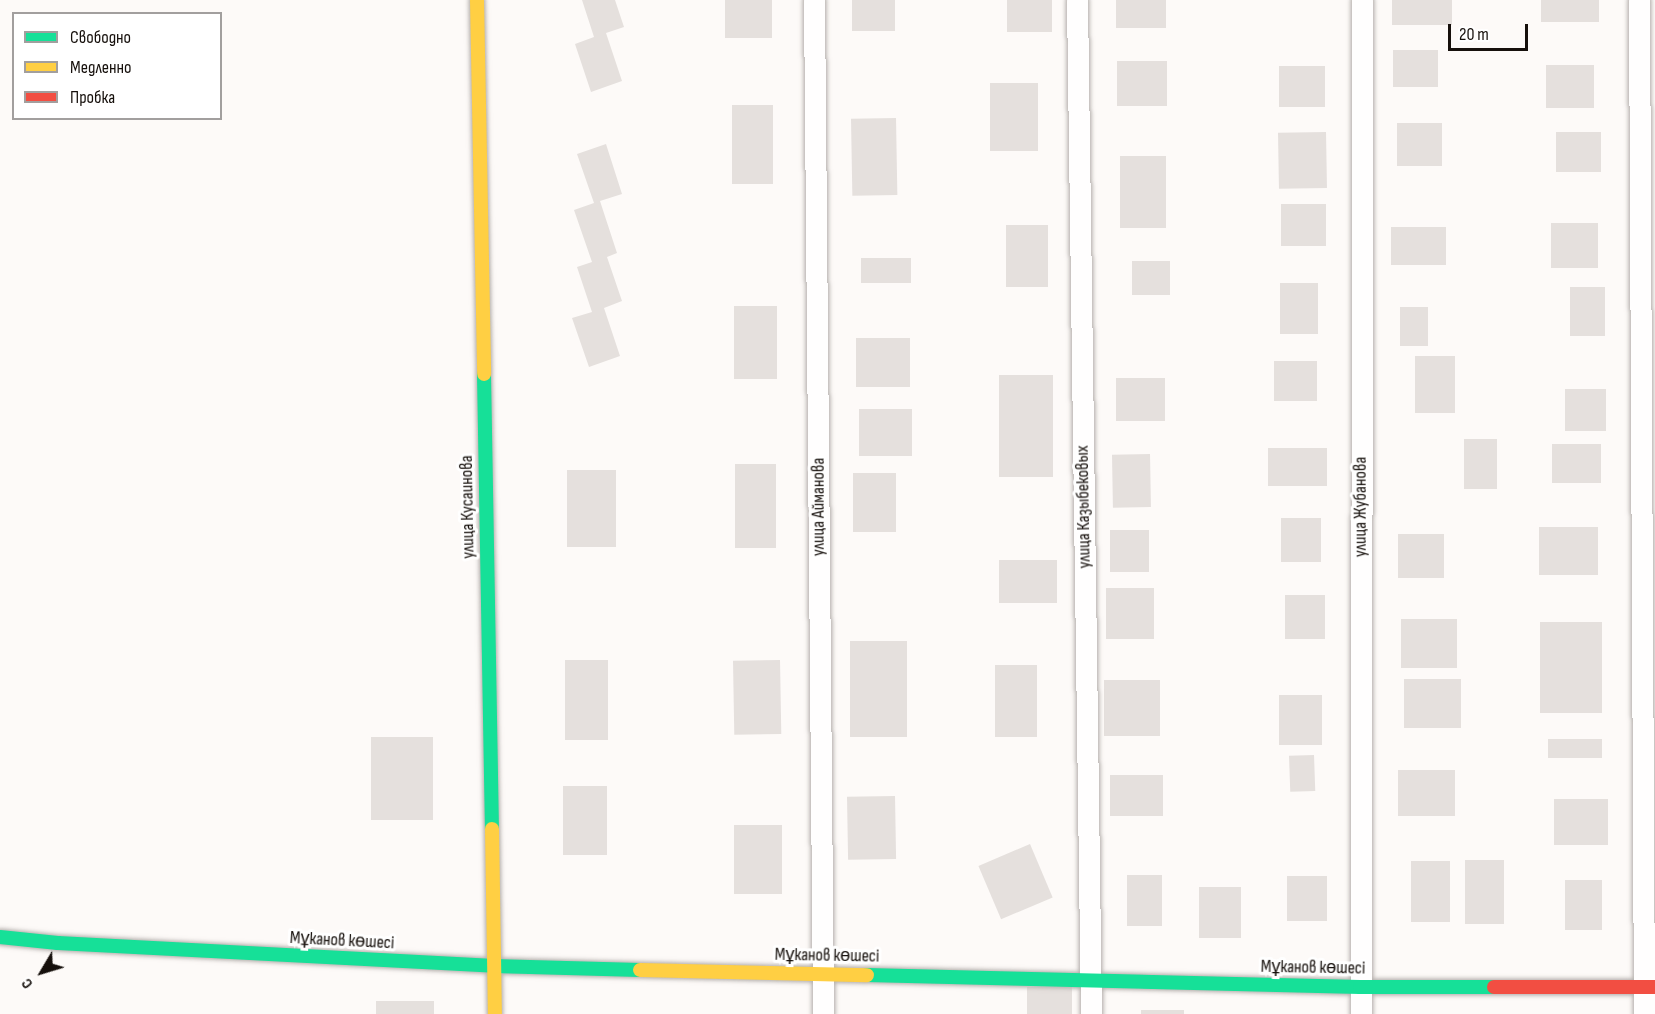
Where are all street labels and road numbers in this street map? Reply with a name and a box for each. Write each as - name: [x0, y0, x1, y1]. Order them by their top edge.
- street label: улица Казыбековых: [1072, 445, 1096, 569]
- street label: улица Кусаинова: [456, 455, 480, 559]
- street label: улица Жубанова: [1350, 457, 1372, 557]
- street label: улица Айманова: [808, 458, 830, 556]
- street label: Мұканов көшесі: [289, 927, 395, 955]
- street label: Мұканов көшесі: [774, 944, 880, 968]
- street label: Мұканов көшесі: [1260, 956, 1366, 980]

